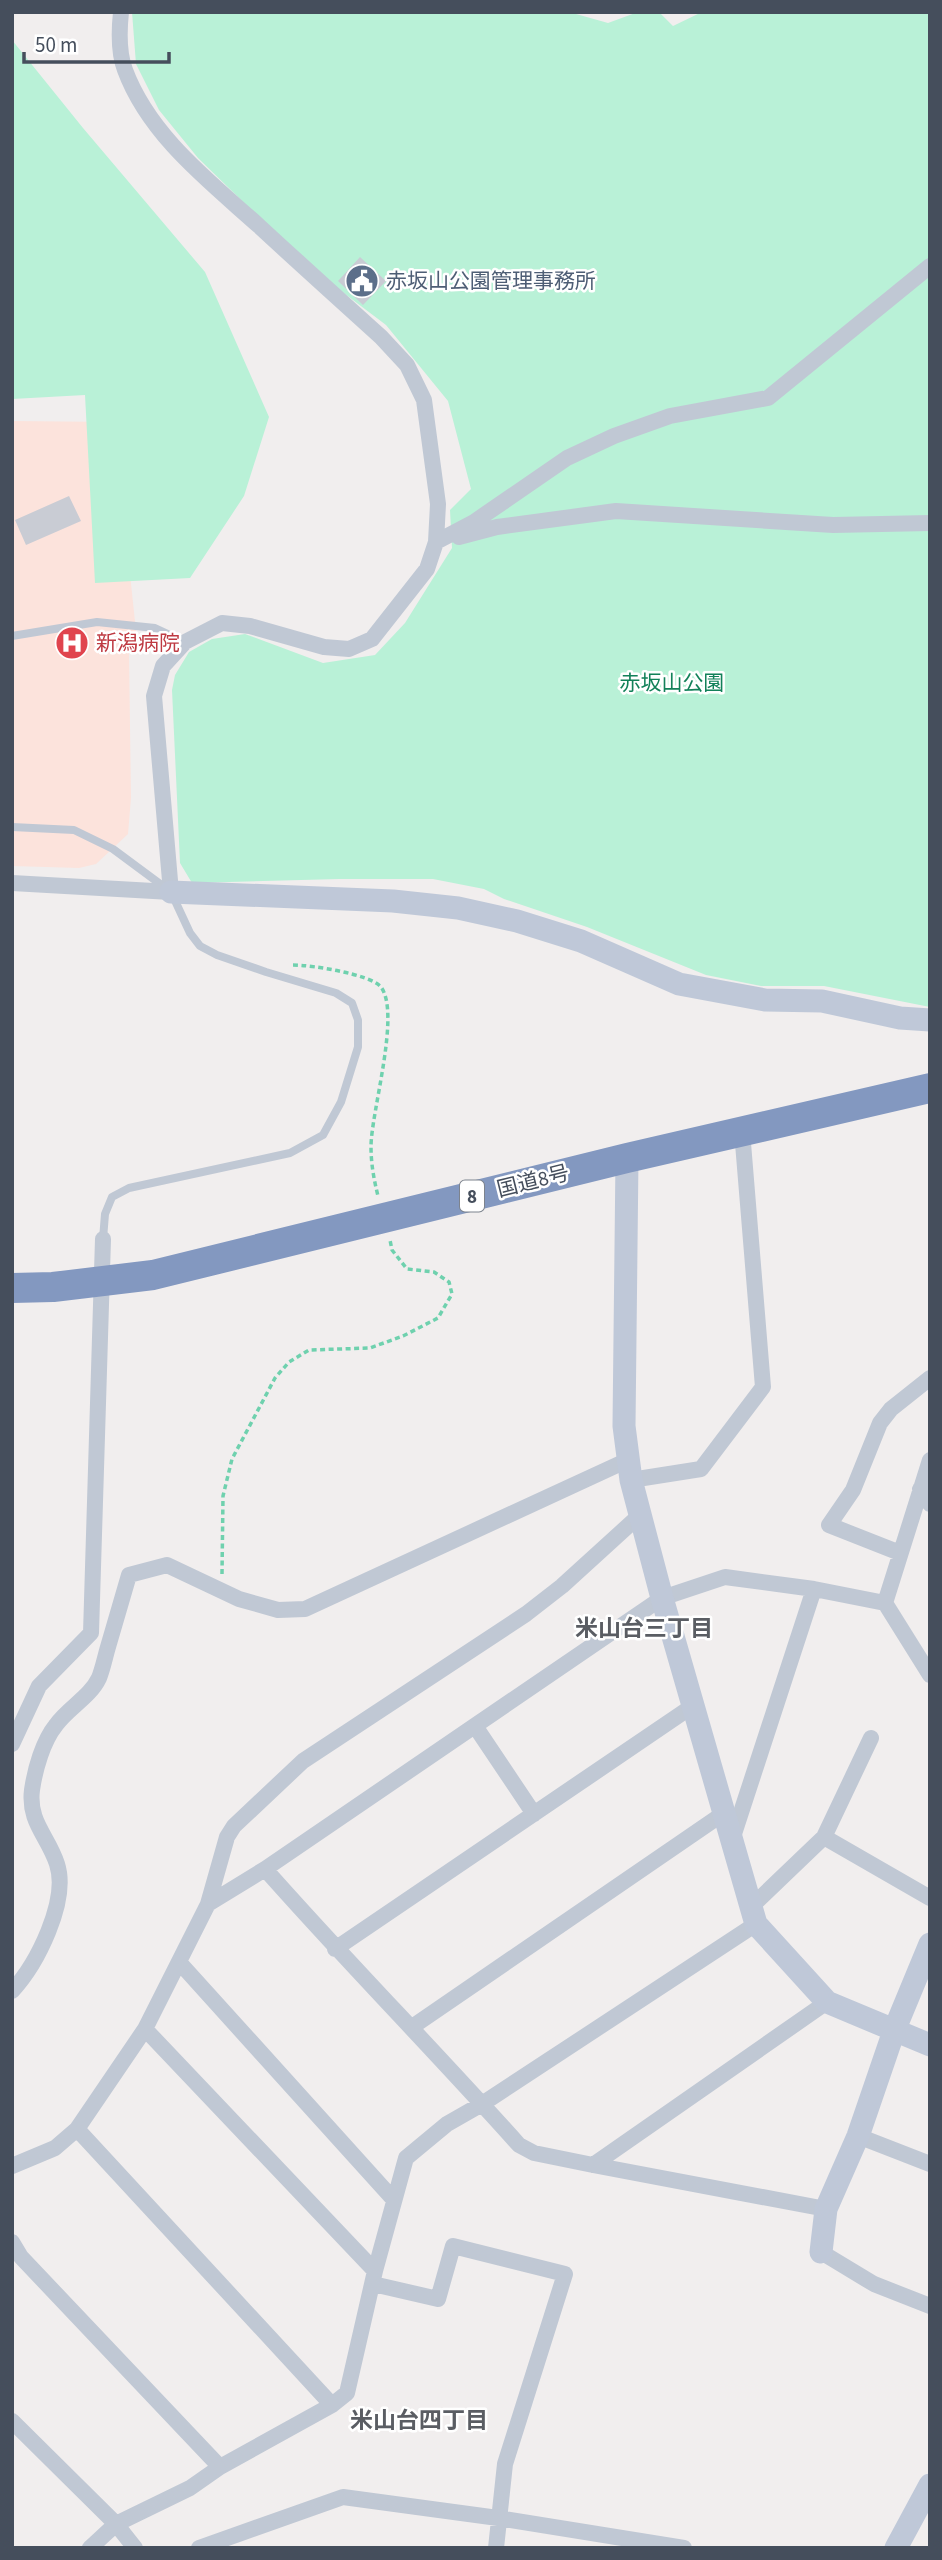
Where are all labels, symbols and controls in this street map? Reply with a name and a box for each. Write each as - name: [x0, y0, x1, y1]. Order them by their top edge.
- scale bar: [24, 21, 170, 65]
- text: 50 m: [35, 30, 77, 60]
- public building icon: 赤坂山公園管理事務所: [343, 262, 381, 300]
- place label: 赤坂山公園管理事務所: [386, 266, 596, 296]
- hospital icon: 新潟病院: [53, 624, 91, 662]
- place label: 新潟病院: [96, 628, 180, 658]
- park label: 赤坂山公園: [620, 668, 725, 698]
- street label: 国道8号: [494, 1158, 572, 1204]
- road number: 8: [460, 1180, 484, 1212]
- district label: 米山台三丁目: [575, 1612, 713, 1645]
- district label: 米山台四丁目: [350, 2404, 488, 2437]

